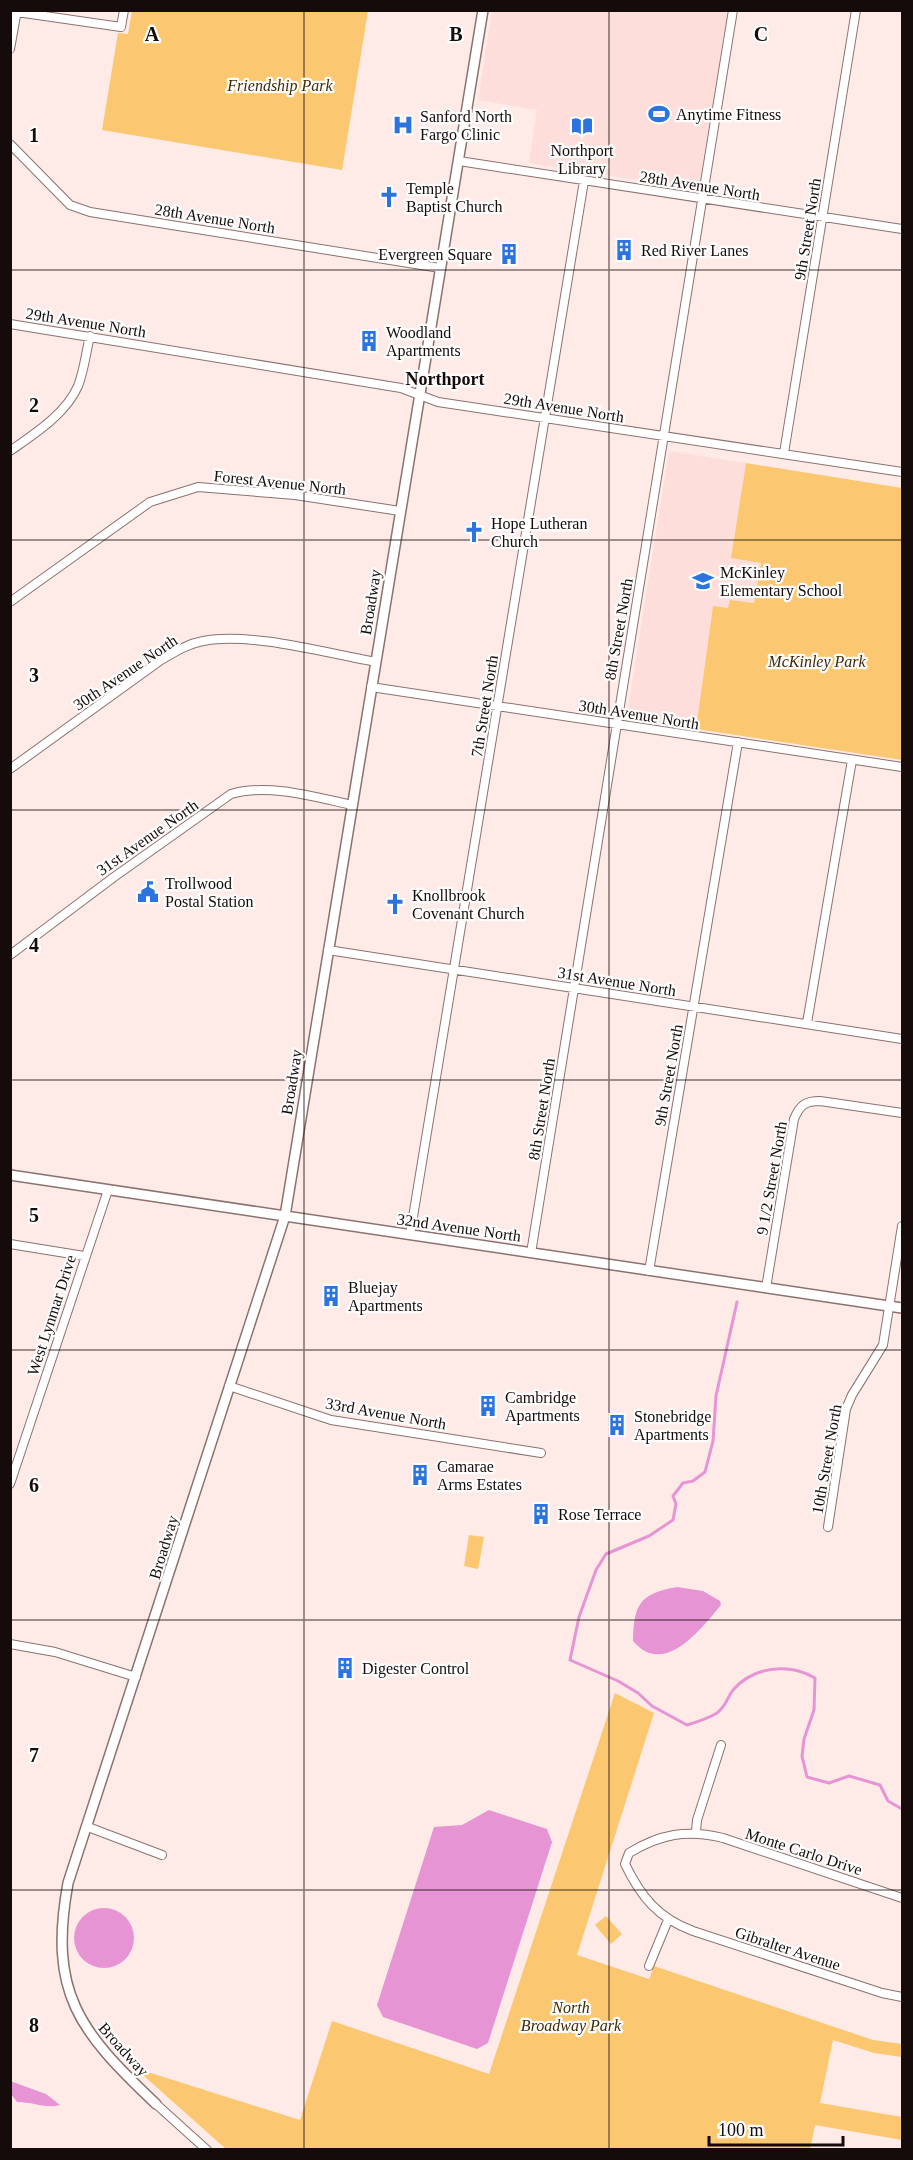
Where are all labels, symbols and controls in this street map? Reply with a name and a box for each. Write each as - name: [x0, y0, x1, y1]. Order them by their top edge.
- text: A: [145, 23, 160, 45]
- text: B: [449, 23, 463, 45]
- text: C: [754, 23, 768, 45]
- park label: Friendship Park: [226, 77, 334, 95]
- sports icon: Anytime Fitness: [647, 102, 671, 126]
- place label: Anytime Fitness: [676, 106, 781, 124]
- place label: Sanford North Fargo Clinic: [420, 108, 512, 144]
- hospital icon: Sanford North Fargo Clinic: [391, 113, 415, 137]
- library icon: Northport Library: [570, 114, 594, 138]
- text: 1: [29, 124, 39, 146]
- place label: Northport Library: [550, 142, 614, 178]
- street label: 28th Avenue North: [639, 168, 761, 203]
- street label: 9th Street North: [791, 177, 824, 281]
- place label: Temple Baptist Church: [406, 180, 502, 216]
- church icon: Temple Baptist Church: [377, 185, 401, 209]
- street label: 28th Avenue North: [154, 201, 276, 236]
- building icon: Red River Lanes: [612, 238, 636, 262]
- building icon: Evergreen Square: [497, 242, 521, 266]
- place label: Red River Lanes: [641, 242, 749, 259]
- place label: Evergreen Square: [378, 246, 492, 264]
- street label: 29th Avenue North: [25, 305, 147, 340]
- place label: Woodland Apartments: [386, 324, 461, 360]
- building icon: Woodland Apartments: [357, 329, 381, 353]
- district label: Northport: [406, 369, 485, 389]
- street label: 29th Avenue North: [503, 390, 625, 425]
- text: 2: [29, 394, 39, 416]
- street label: Forest Avenue North: [213, 467, 347, 498]
- place label: Hope Lutheran Church: [491, 515, 587, 550]
- church icon: Hope Lutheran Church: [462, 520, 486, 544]
- place label: McKinley Elementary School: [720, 564, 843, 600]
- street label: Broadway: [357, 568, 385, 636]
- school or university icon: McKinley Elementary School: [691, 569, 715, 593]
- street label: 8th Street North: [601, 577, 636, 681]
- street label: 30th Avenue North: [70, 631, 180, 713]
- park label: McKinley Park: [767, 653, 867, 671]
- street label: 7th Street North: [468, 654, 501, 758]
- text: 3: [29, 664, 39, 686]
- street label: 30th Avenue North: [578, 697, 700, 732]
- street label: 31st Avenue North: [93, 796, 201, 879]
- place label: Trollwood Postal Station: [165, 875, 253, 910]
- public building icon: Trollwood Postal Station: [136, 880, 160, 904]
- place label: Knollbrook Covenant Church: [412, 887, 524, 922]
- church icon: Knollbrook Covenant Church: [383, 892, 407, 916]
- text: 4: [29, 934, 39, 956]
- street label: 31st Avenue North: [556, 964, 677, 999]
- street label: 9th Street North: [651, 1023, 686, 1127]
- street label: Broadway: [278, 1048, 306, 1116]
- street label: 8th Street North: [525, 1057, 558, 1161]
- street label: 9 1/2 Street North: [753, 1120, 790, 1236]
- text: 5: [29, 1204, 39, 1226]
- street label: 32nd Avenue North: [396, 1210, 522, 1245]
- street label: West Lynmar Drive: [24, 1253, 80, 1378]
- place label: Bluejay Apartments: [348, 1279, 423, 1315]
- building icon: Bluejay Apartments: [319, 1284, 343, 1308]
- place label: Cambridge Apartments: [505, 1389, 580, 1425]
- street label: 33rd Avenue North: [324, 1394, 448, 1432]
- building icon: Cambridge Apartments: [476, 1394, 500, 1418]
- street label: 10th Street North: [808, 1403, 845, 1515]
- place label: Stonebridge Apartments: [634, 1408, 711, 1444]
- building icon: Stonebridge Apartments: [605, 1413, 629, 1437]
- place label: Camarae Arms Estates: [437, 1458, 522, 1493]
- building icon: Camarae Arms Estates: [408, 1463, 432, 1487]
- text: 6: [29, 1474, 39, 1496]
- building icon: Rose Terrace: [529, 1502, 553, 1526]
- place label: Rose Terrace: [558, 1506, 641, 1523]
- street label: Broadway: [146, 1513, 182, 1581]
- building icon: Digester Control: [333, 1656, 357, 1680]
- place label: Digester Control: [362, 1660, 470, 1678]
- text: 7: [29, 1744, 39, 1766]
- street label: Monte Carlo Drive: [743, 1825, 864, 1878]
- street label: Gibralter Avenue: [733, 1923, 843, 1973]
- park label: North Broadway Park: [521, 1999, 622, 2035]
- text: 8: [29, 2014, 39, 2036]
- street label: Broadway: [95, 2019, 152, 2080]
- scale bar: [709, 2109, 842, 2147]
- text: 100 m: [718, 2120, 764, 2140]

